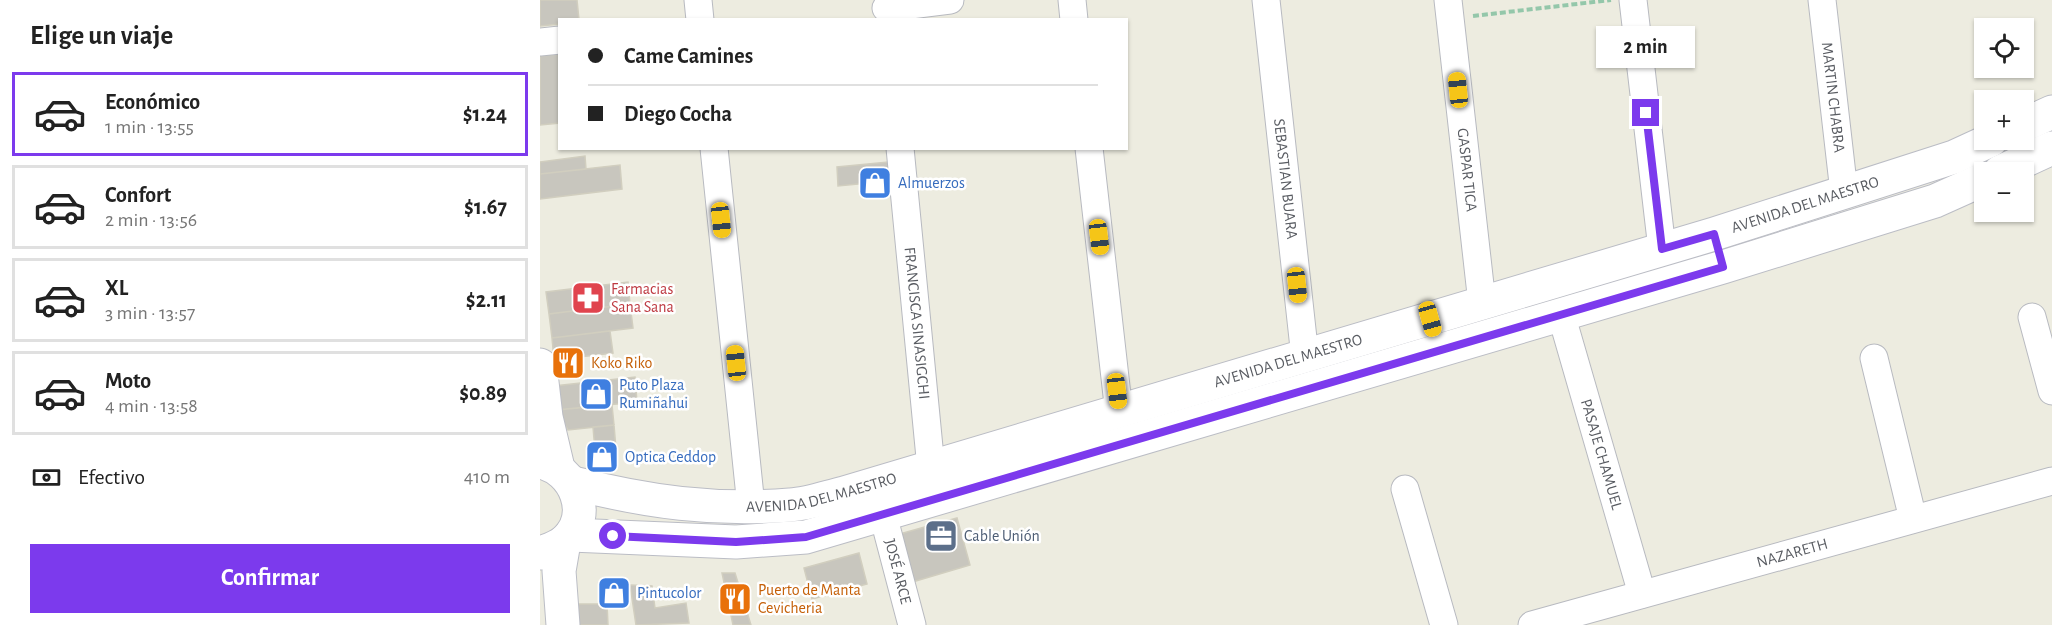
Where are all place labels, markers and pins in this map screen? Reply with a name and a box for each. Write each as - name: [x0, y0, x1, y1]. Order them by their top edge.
- shop icon: Almuerzos: [857, 165, 893, 201]
- place label: Almuerzos: [898, 175, 965, 191]
- pharmacy icon: Farmacias Sana Sana: [570, 280, 606, 316]
- place label: Farmacias Sana Sana: [611, 281, 674, 315]
- restaurant icon: Koko Riko: [550, 345, 586, 381]
- place label: Koko Riko: [591, 355, 653, 371]
- shop icon: Puto Plaza Rumiñahui: [578, 376, 614, 412]
- place label: Puto Plaza Rumiñahui: [619, 377, 688, 411]
- shop icon: Optica Ceddop: [584, 439, 620, 475]
- place label: Optica Ceddop: [625, 449, 716, 465]
- office icon: Cable Unión: [923, 518, 959, 554]
- place label: Cable Unión: [964, 528, 1040, 544]
- shop icon: Pintucolor: [596, 575, 632, 611]
- restaurant icon: Puerto de Manta Cevicheria: [717, 581, 753, 617]
- place label: Puerto de Manta Cevicheria: [758, 582, 861, 616]
- place label: Pintucolor: [637, 585, 702, 601]

